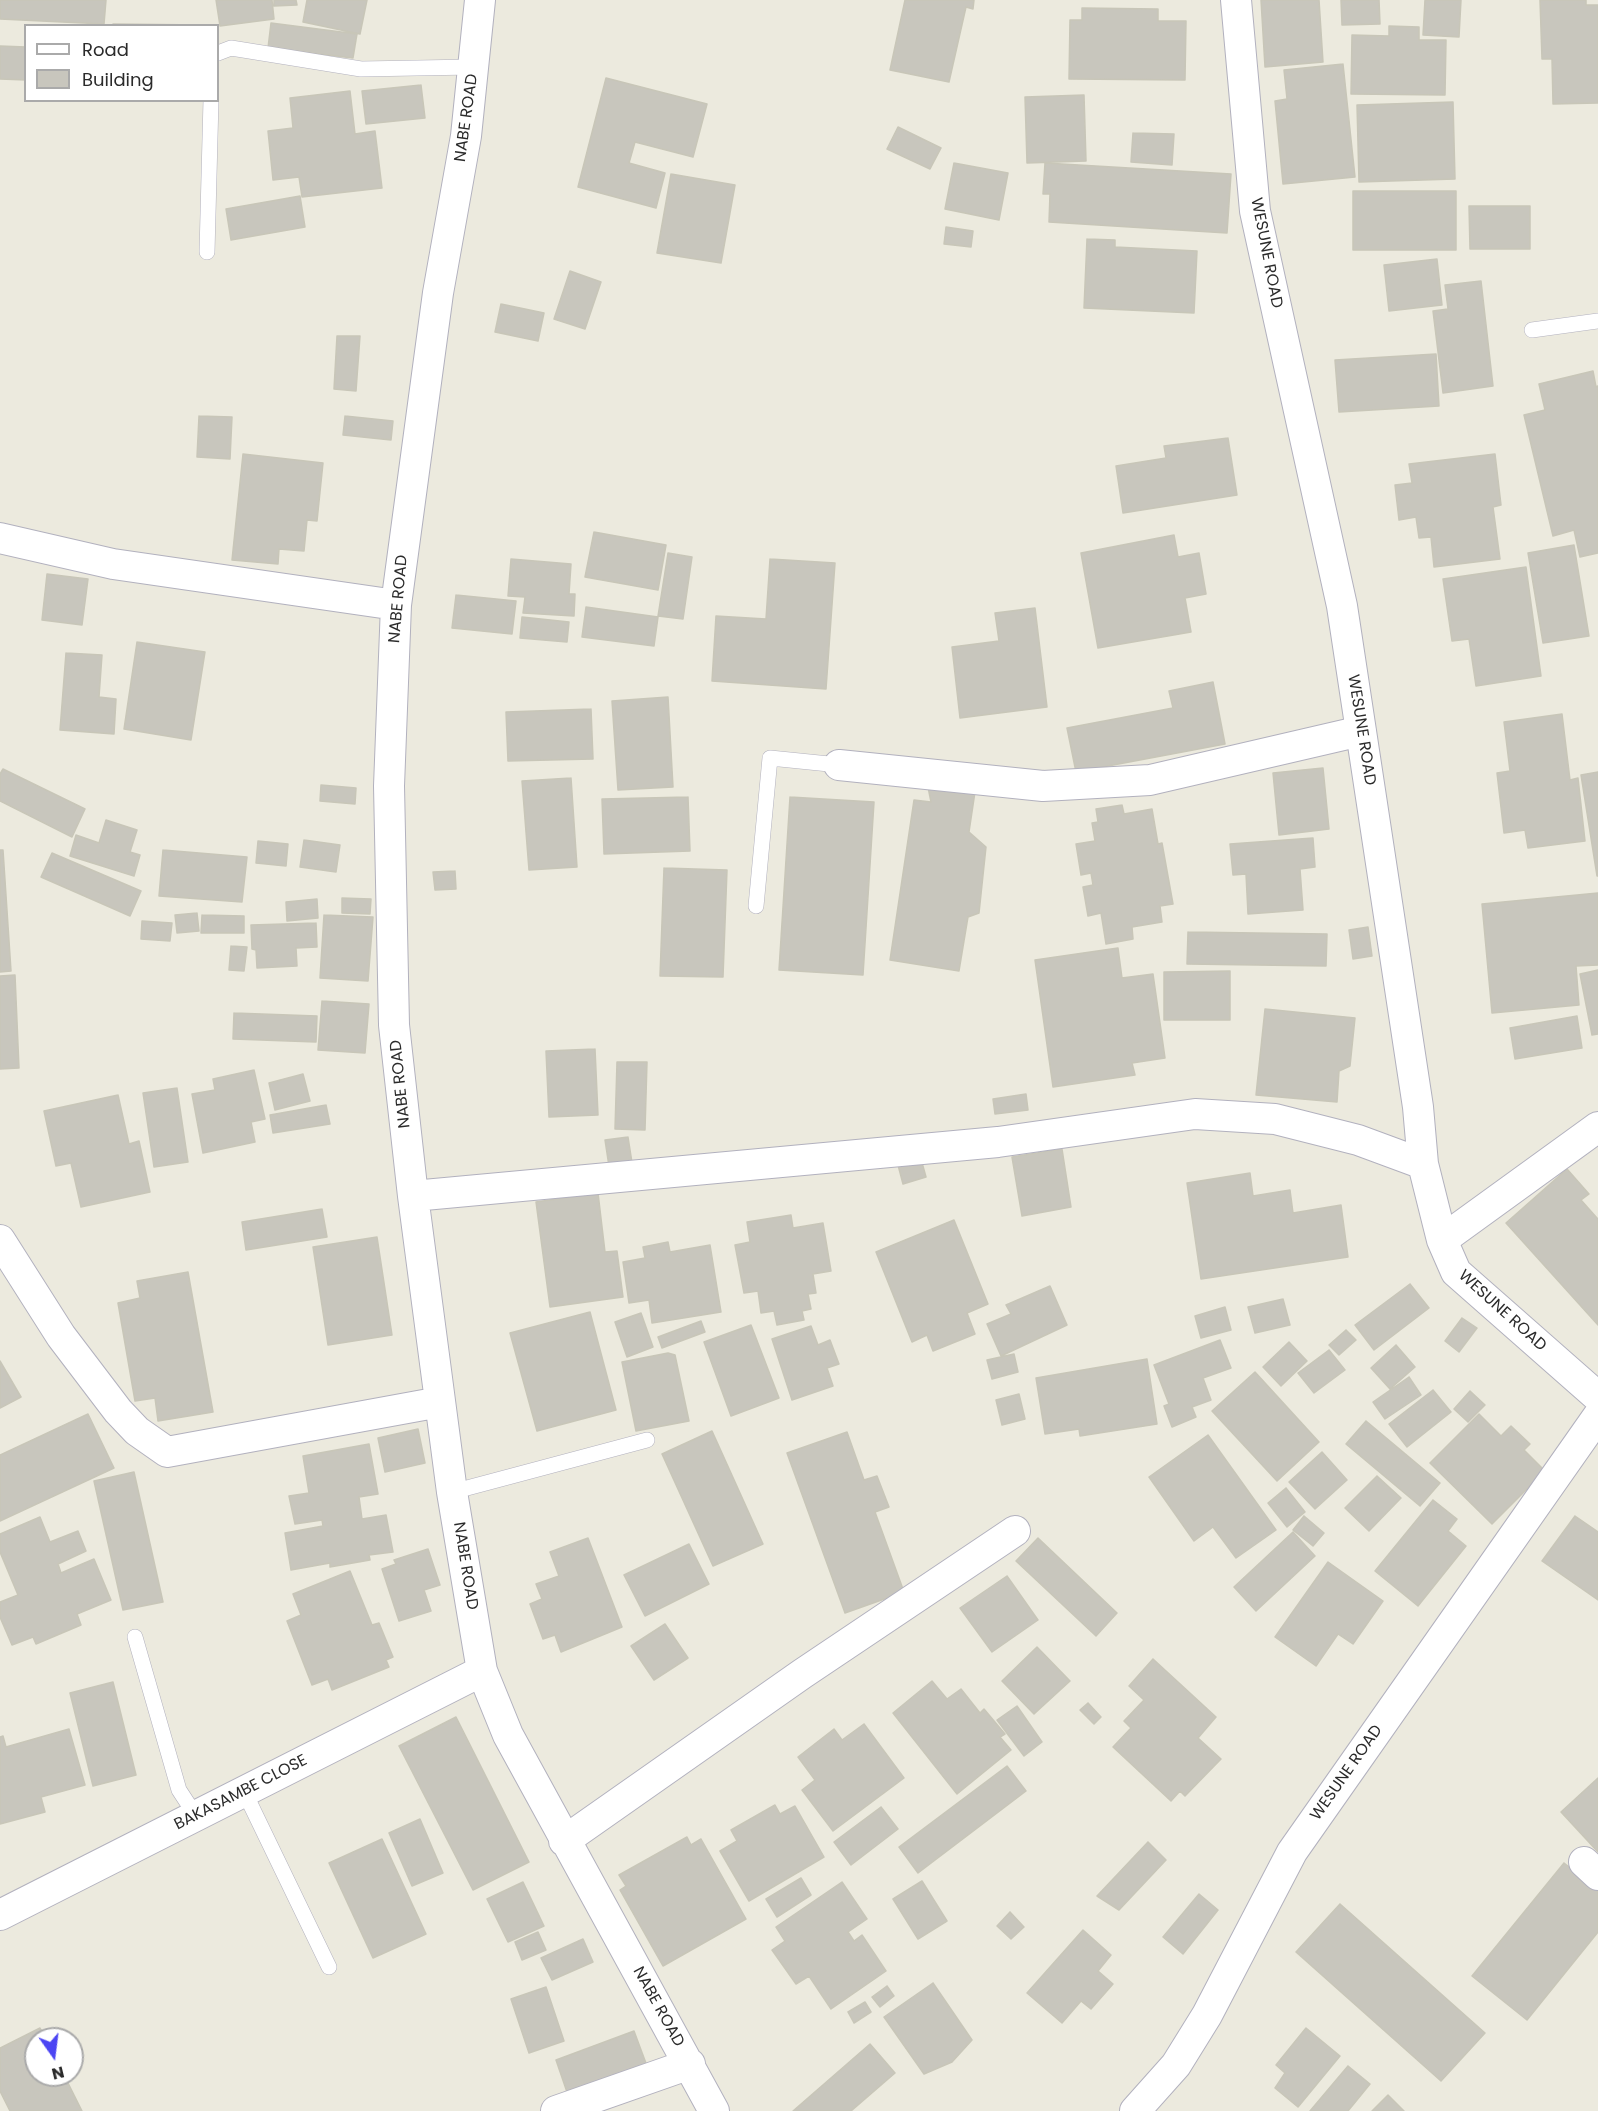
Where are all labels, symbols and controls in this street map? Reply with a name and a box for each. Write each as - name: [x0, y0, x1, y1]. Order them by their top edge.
- legend: [24, 24, 219, 102]
- text: Road: [82, 37, 129, 62]
- text: Building: [82, 67, 154, 92]
- street label: NABE ROAD: [451, 73, 483, 163]
- street label: WESUNE ROAD: [1246, 196, 1286, 310]
- street label: NABE ROAD: [386, 554, 412, 644]
- street label: WESUNE ROAD: [1343, 673, 1379, 787]
- street label: NABE ROAD: [387, 1039, 415, 1129]
- street label: WESUNE ROAD: [1454, 1266, 1550, 1356]
- street label: NABE ROAD: [449, 1521, 481, 1611]
- street label: WESUNE ROAD: [1307, 1722, 1387, 1824]
- street label: BAKASAMBE CLOSE: [171, 1751, 311, 1835]
- street label: NABE ROAD: [628, 1964, 688, 2050]
- north arrow: [24, 2027, 84, 2087]
- text: N: [49, 2060, 67, 2086]

